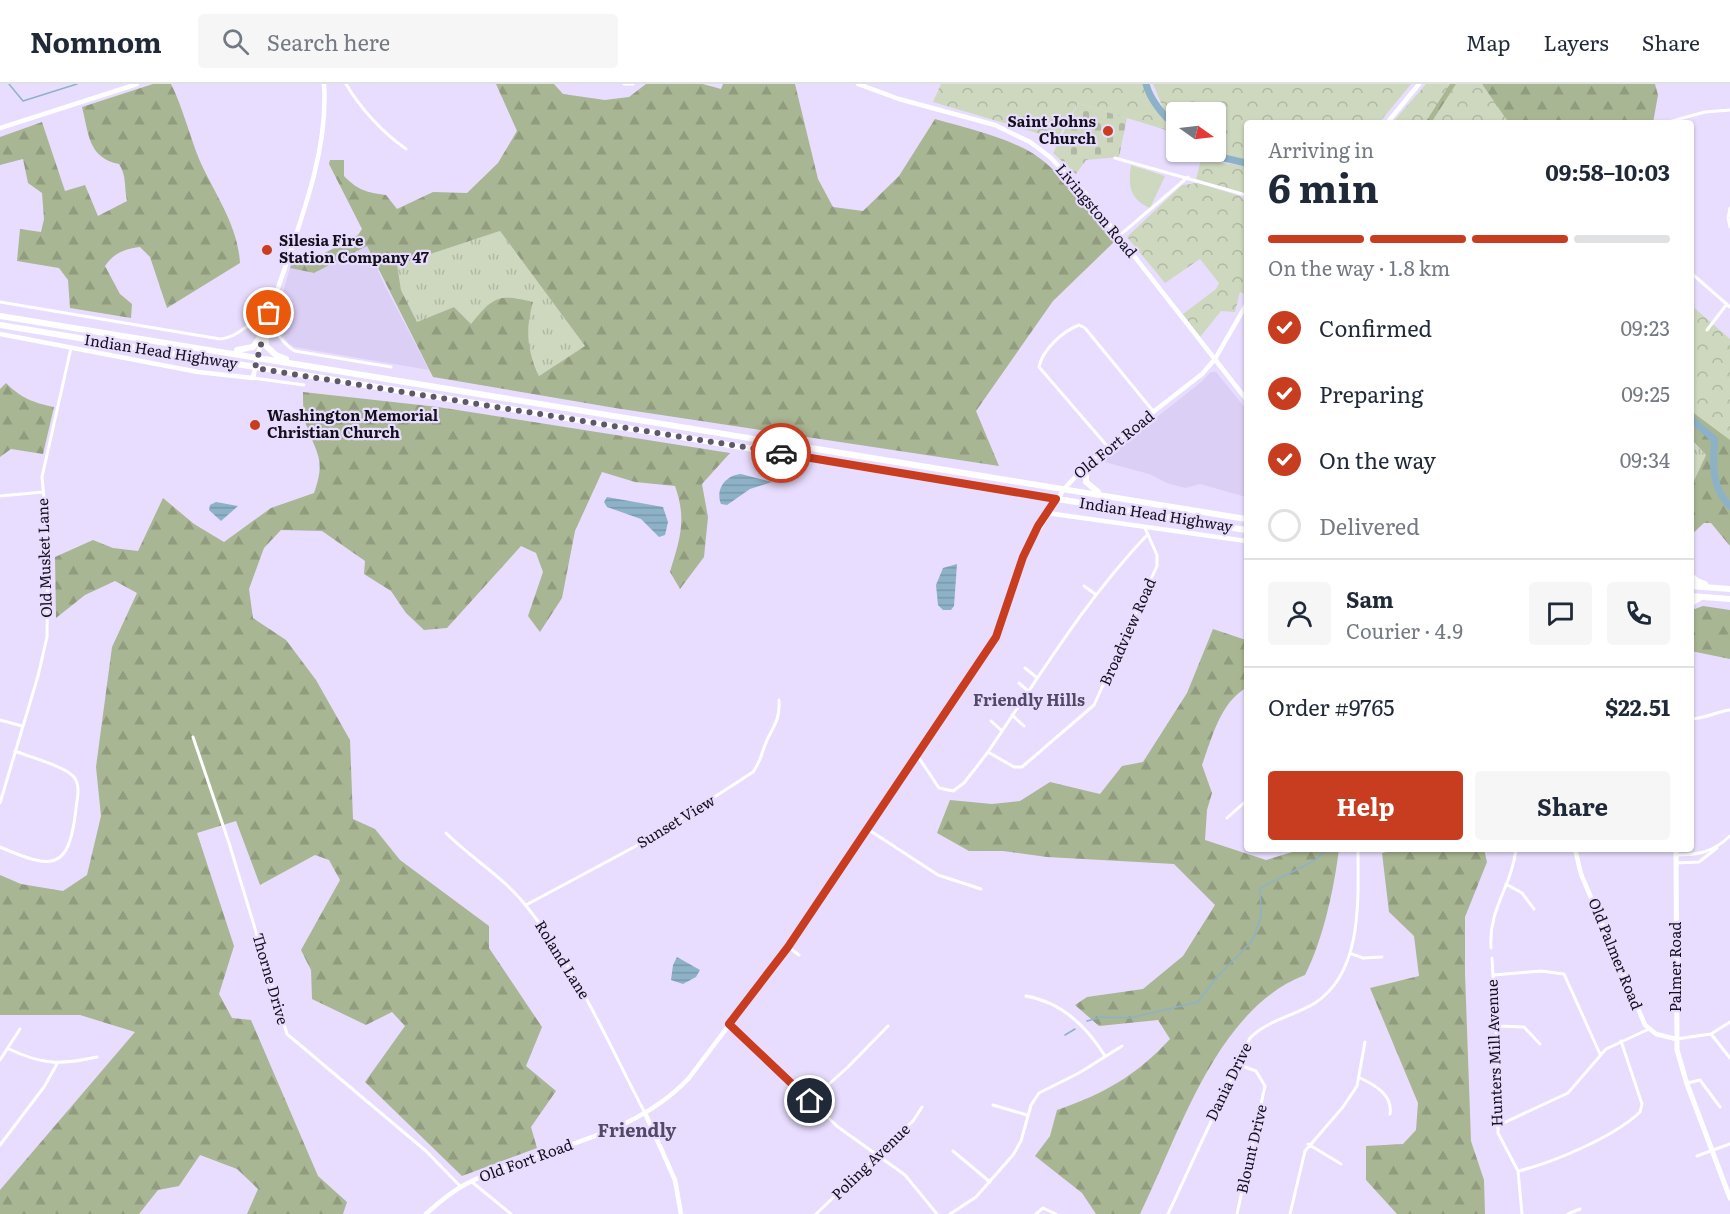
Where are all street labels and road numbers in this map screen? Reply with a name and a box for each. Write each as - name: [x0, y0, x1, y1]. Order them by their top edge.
- street label: Livingston Road: [1051, 158, 1143, 262]
- street label: Indian Head Highway: [83, 327, 240, 374]
- street label: Old Fort Road: [1068, 404, 1158, 484]
- street label: Indian Head Highway: [1078, 490, 1235, 537]
- street label: Old Musket Lane: [30, 498, 57, 618]
- street label: Broadview Road: [1093, 574, 1161, 689]
- street label: Sunset View: [632, 788, 719, 853]
- street label: Old Palmer Road: [1583, 894, 1649, 1013]
- street label: Roland Lane: [530, 915, 597, 1003]
- street label: Palmer Road: [1663, 922, 1686, 1012]
- street label: Thorne Drive: [247, 930, 296, 1027]
- street label: Hunters Mill Avenue: [1479, 979, 1508, 1127]
- street label: Dania Drive: [1199, 1038, 1257, 1125]
- street label: Blount Drive: [1229, 1102, 1272, 1196]
- street label: Poling Avenue: [825, 1117, 915, 1204]
- street label: Old Fort Road: [475, 1132, 576, 1187]

